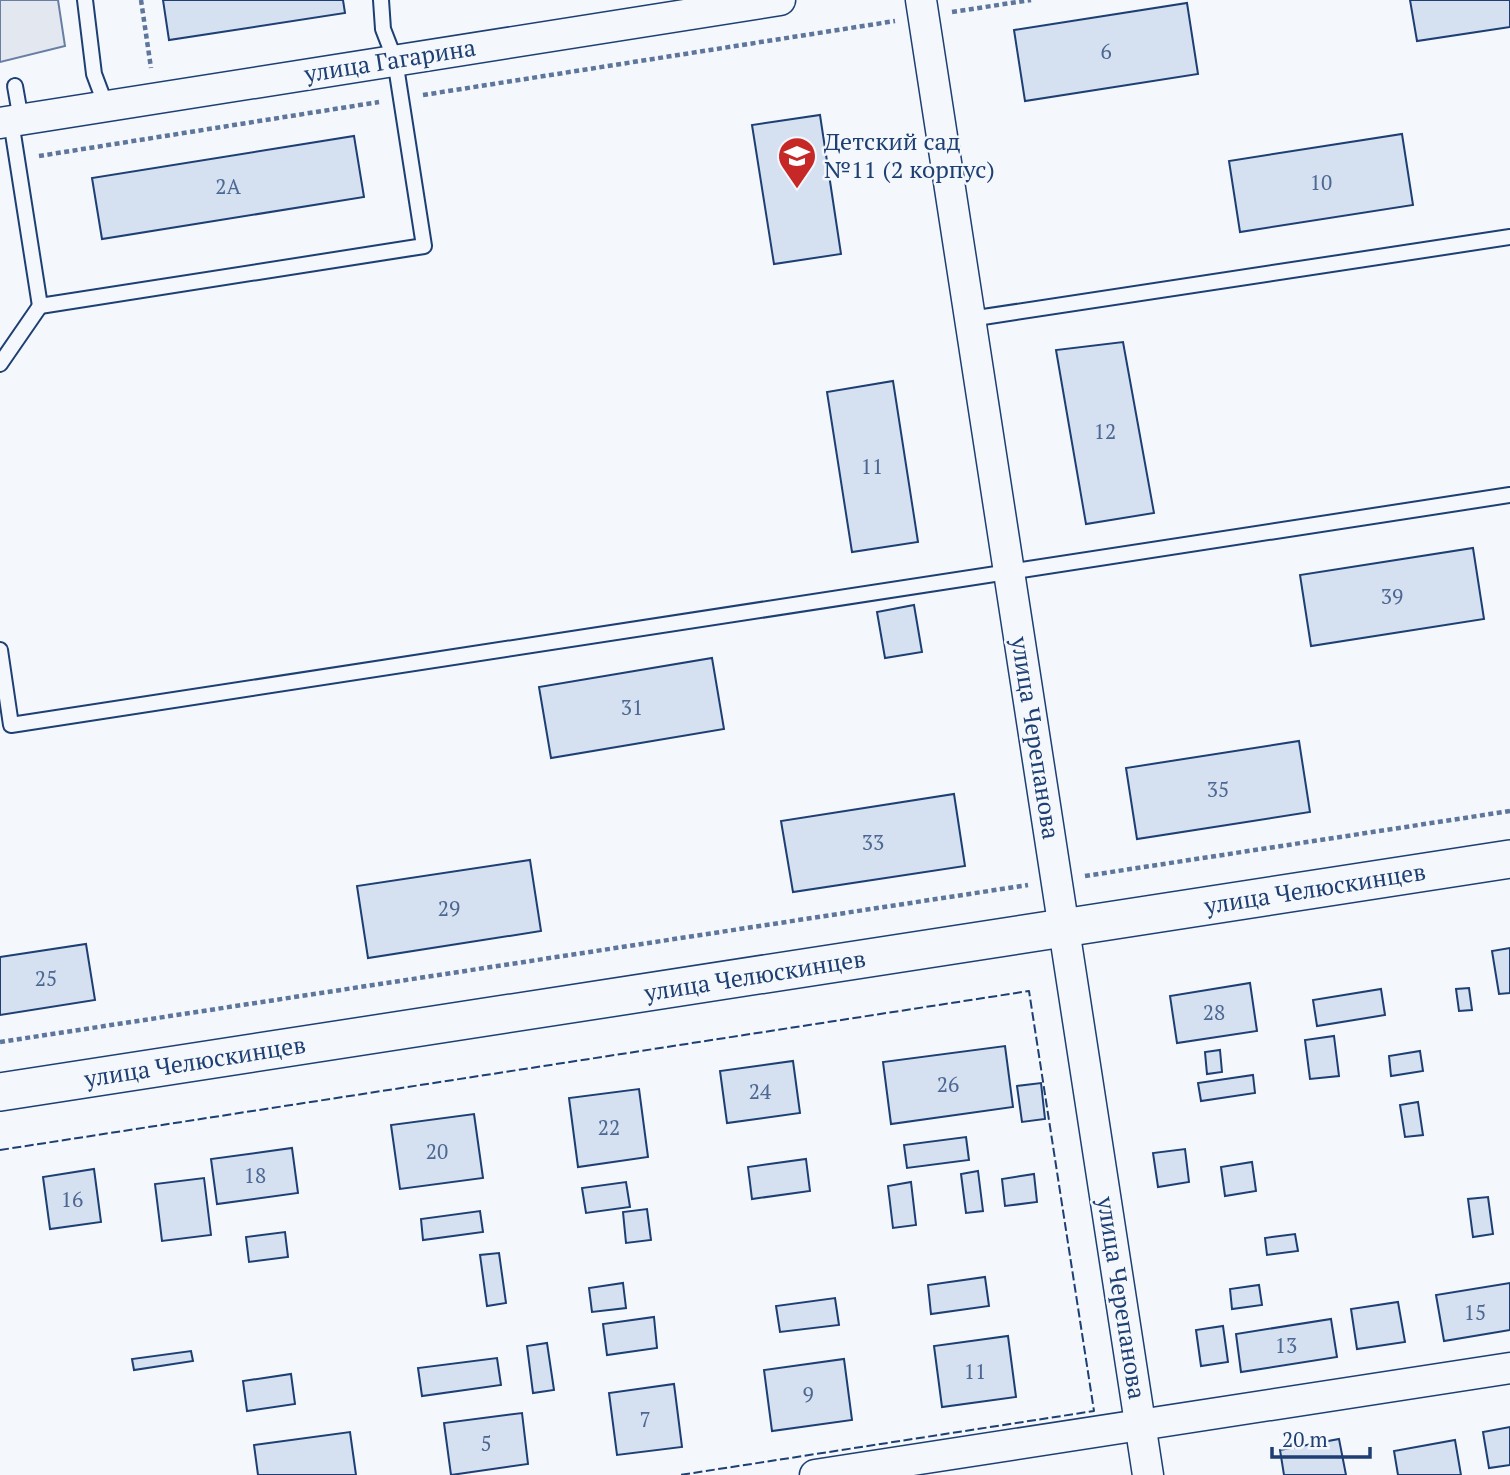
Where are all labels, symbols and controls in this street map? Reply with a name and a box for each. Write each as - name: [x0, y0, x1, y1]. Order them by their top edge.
- street label: улица Гагарина: [301, 31, 478, 90]
- house number: 6: [1100, 37, 1112, 65]
- place label: Детский сад №11 (2 корпус): [824, 125, 995, 185]
- school or university icon: Детский сад №11 (2 корпус): [776, 135, 818, 190]
- house number: 10: [1310, 168, 1332, 196]
- house number: 2А: [215, 172, 241, 200]
- house number: 12: [1094, 417, 1116, 445]
- house number: 11: [861, 452, 883, 480]
- house number: 39: [1381, 582, 1403, 610]
- street label: улица Черепанова: [1004, 633, 1068, 841]
- house number: 31: [621, 693, 643, 721]
- house number: 35: [1207, 775, 1229, 803]
- house number: 33: [862, 828, 884, 856]
- street label: улица Челюскинцев: [1201, 855, 1428, 921]
- house number: 29: [438, 894, 460, 922]
- street label: улица Челюскинцев: [641, 942, 868, 1008]
- house number: 25: [35, 964, 57, 992]
- house number: 28: [1203, 998, 1225, 1026]
- street label: улица Челюскинцев: [81, 1028, 308, 1094]
- house number: 26: [937, 1070, 959, 1098]
- house number: 24: [749, 1077, 772, 1105]
- house number: 22: [598, 1113, 620, 1141]
- house number: 20: [426, 1137, 448, 1165]
- house number: 18: [244, 1161, 266, 1189]
- house number: 16: [61, 1185, 83, 1213]
- street label: улица Черепанова: [1090, 1193, 1154, 1401]
- house number: 15: [1464, 1298, 1486, 1326]
- house number: 13: [1275, 1331, 1297, 1359]
- house number: 11: [964, 1357, 986, 1385]
- house number: 9: [802, 1380, 814, 1408]
- house number: 7: [639, 1405, 651, 1433]
- scale bar: [1272, 1416, 1370, 1460]
- text: 20 m: [1282, 1425, 1328, 1453]
- house number: 5: [480, 1429, 492, 1457]

